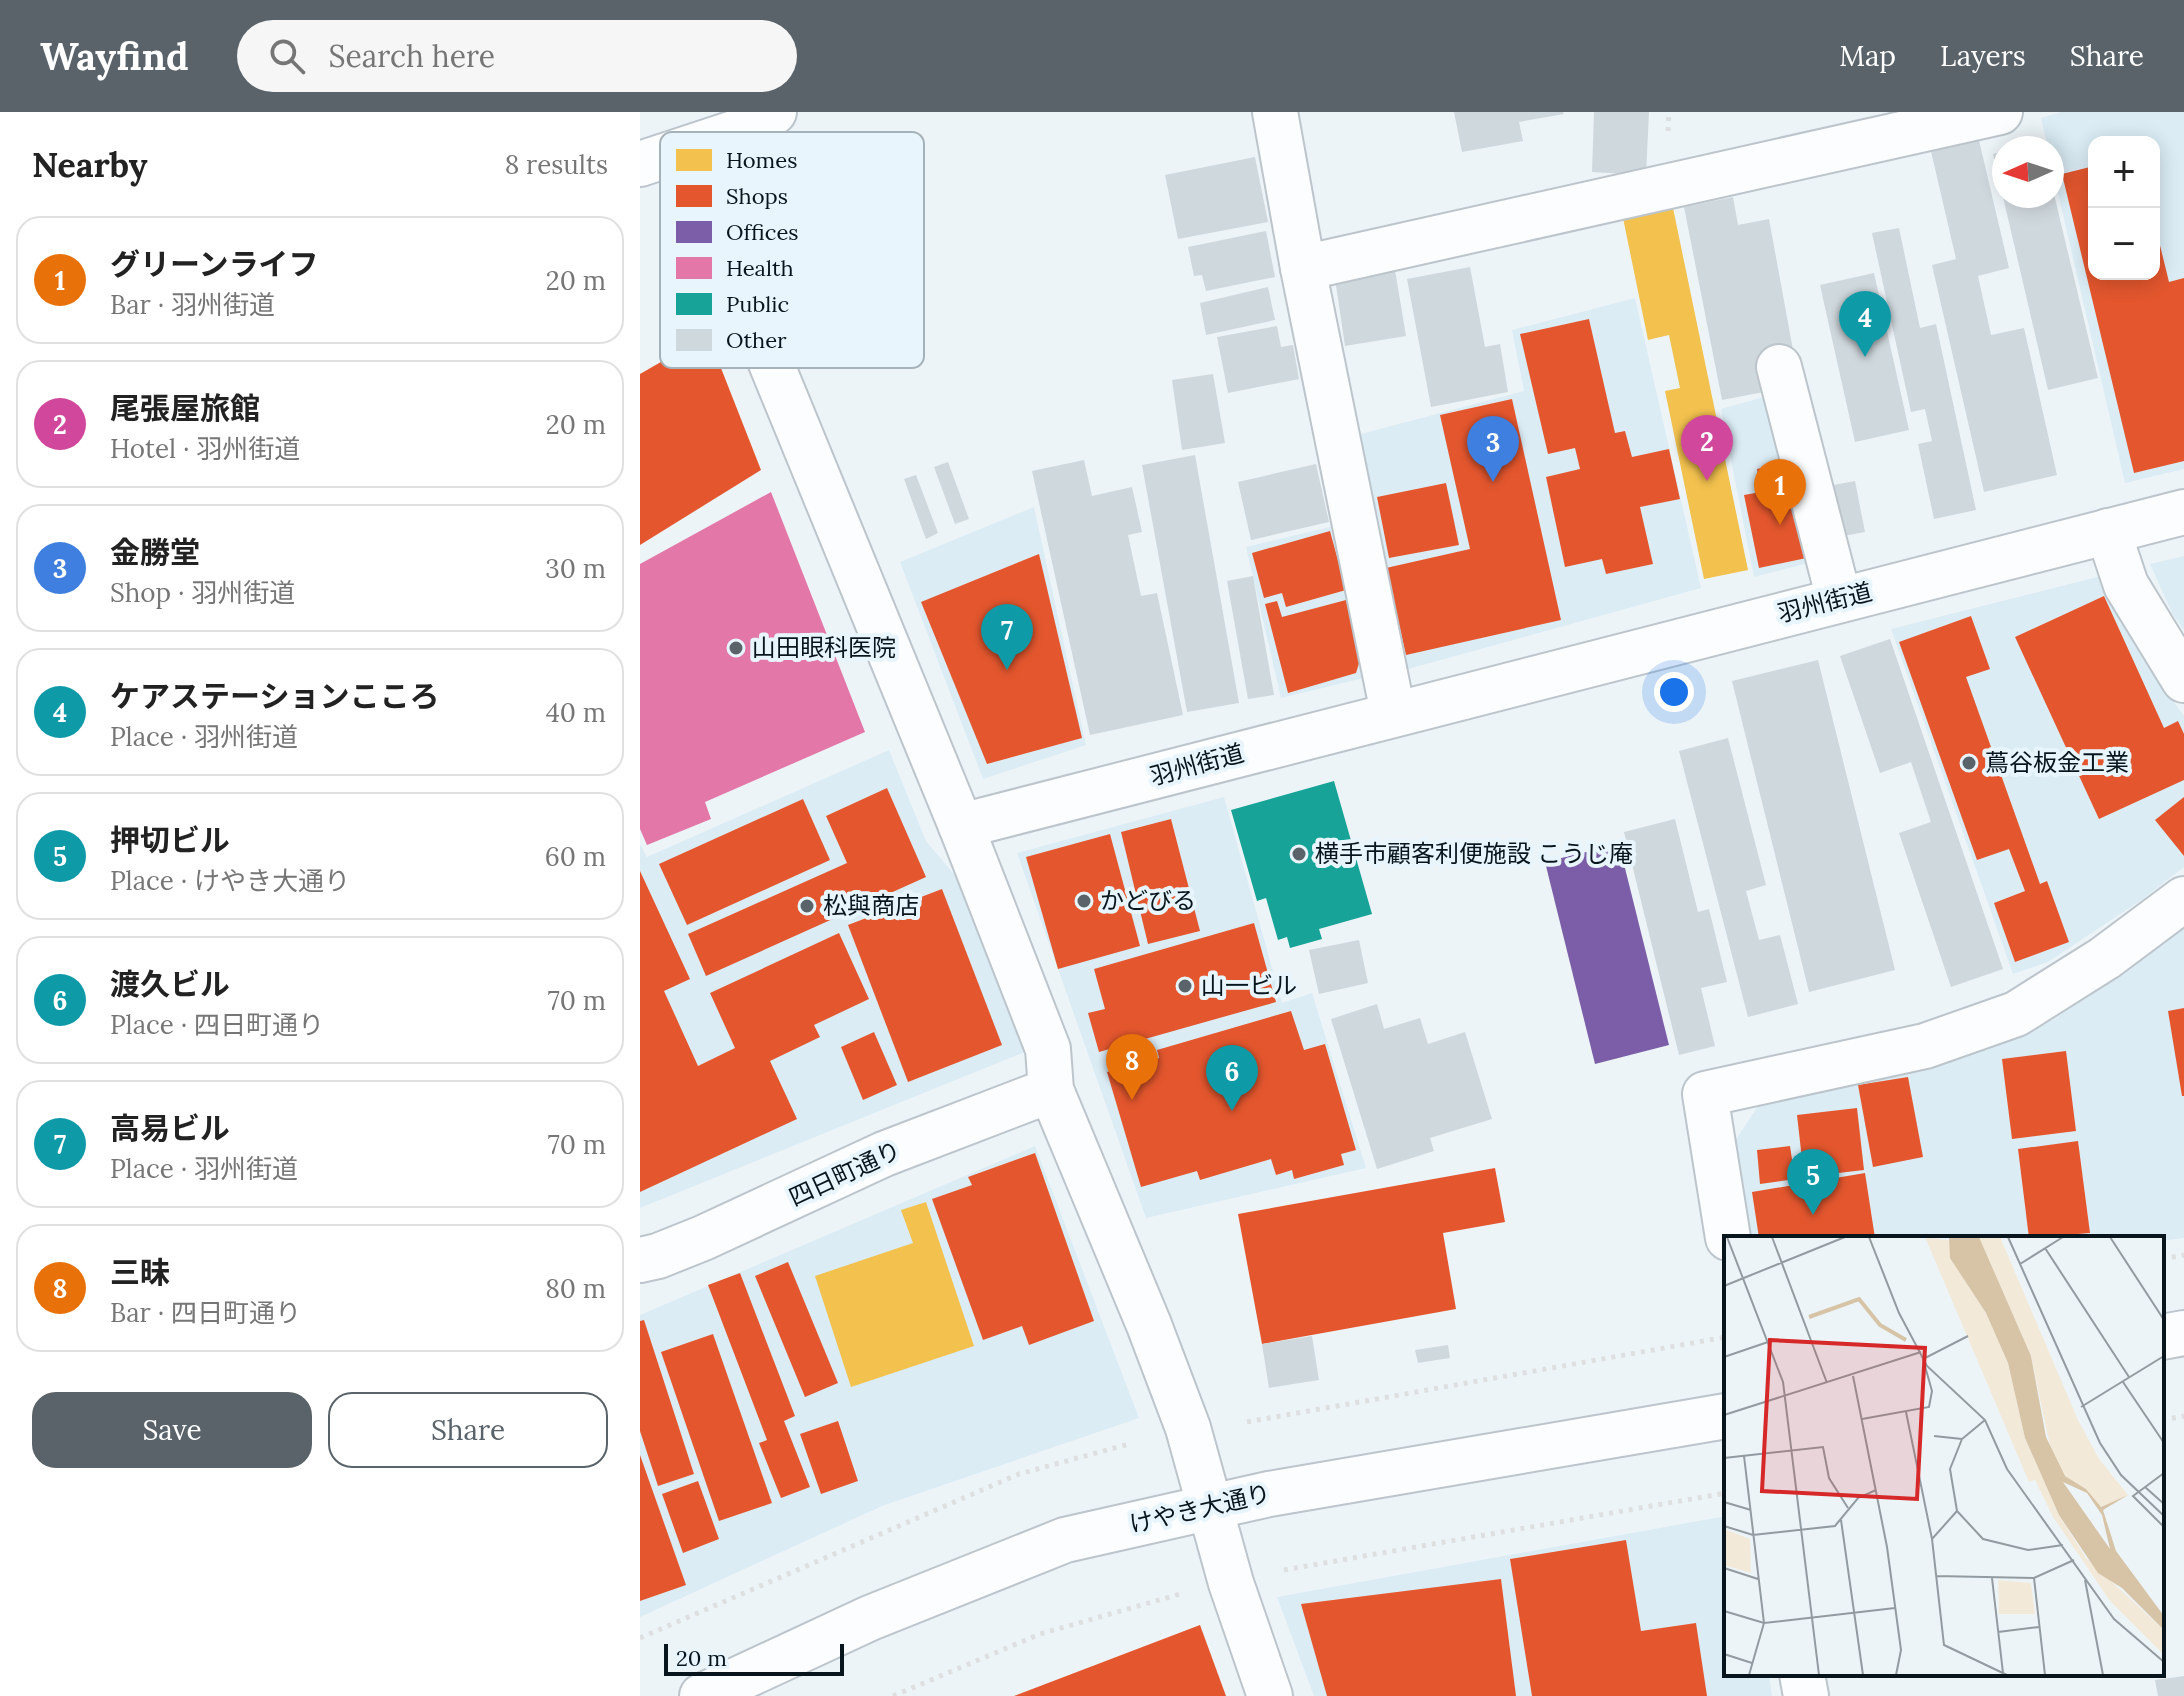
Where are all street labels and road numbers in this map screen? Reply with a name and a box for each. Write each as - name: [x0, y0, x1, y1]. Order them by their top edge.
- street label: 羽州街道: [1775, 576, 1875, 629]
- street label: 羽州街道: [1146, 737, 1247, 792]
- street label: 四日町通り: [784, 1134, 906, 1213]
- street label: けやき大通り: [1126, 1477, 1274, 1540]

